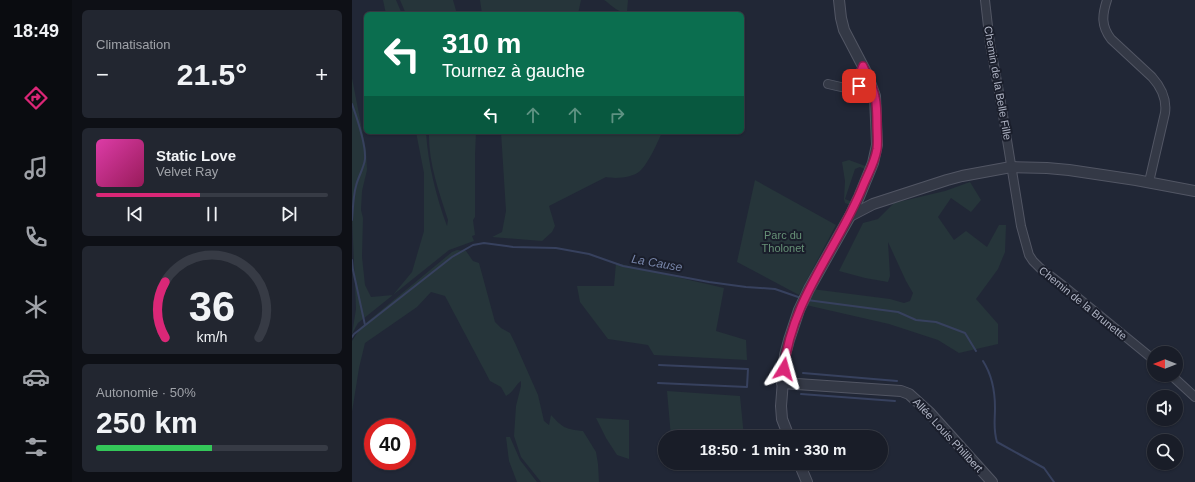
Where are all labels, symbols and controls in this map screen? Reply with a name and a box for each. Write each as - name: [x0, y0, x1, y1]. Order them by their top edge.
- text: 18:49: [13, 21, 59, 41]
- street label: Chemin de la Belle Fille: [982, 25, 1014, 141]
- icon: left: [376, 28, 428, 80]
- text: 310 m: [442, 28, 521, 59]
- text: Climatisation: [96, 37, 170, 52]
- text: 21.5°: [177, 58, 247, 91]
- text: Tournez à gauche: [442, 61, 585, 81]
- text: −: [96, 62, 109, 87]
- text: +: [315, 62, 328, 87]
- pin: [842, 69, 876, 103]
- icon: arrive: [848, 75, 870, 97]
- icon: directions: [22, 84, 50, 112]
- icon: left: [480, 104, 502, 126]
- icon: ahead: [522, 104, 544, 126]
- icon: ahead: [564, 104, 586, 126]
- icon: right: [606, 104, 628, 126]
- text: Static Love: [156, 147, 236, 164]
- icon: music: [22, 154, 50, 182]
- text: Velvet Ray: [156, 164, 218, 179]
- icon: previous: [124, 203, 146, 225]
- icon: pause: [201, 203, 223, 225]
- icon: next: [278, 203, 300, 225]
- icon: phone: [22, 223, 50, 251]
- park label: Parc du Tholonet: [762, 229, 804, 254]
- water label: La Cause: [630, 252, 684, 274]
- street label: Chemin de la Brunette: [1037, 264, 1129, 342]
- text: 36: [189, 283, 235, 330]
- icon: climate: [22, 293, 50, 321]
- text: km/h: [197, 329, 228, 345]
- north arrow: [1147, 346, 1183, 382]
- map controls: [1147, 346, 1183, 470]
- position arrow: [763, 348, 805, 390]
- icon: car: [22, 363, 50, 391]
- text: Autonomie · 50%: [96, 385, 196, 400]
- button: sound: [1147, 390, 1183, 426]
- street label: Allée Louis Philibert: [911, 396, 985, 474]
- text: 250 km: [96, 406, 198, 439]
- speed limit sign: 40: [364, 418, 416, 470]
- icon: filters: [22, 433, 50, 461]
- button: search: [1147, 434, 1183, 470]
- text: 18:50 · 1 min · 330 m: [700, 441, 846, 458]

